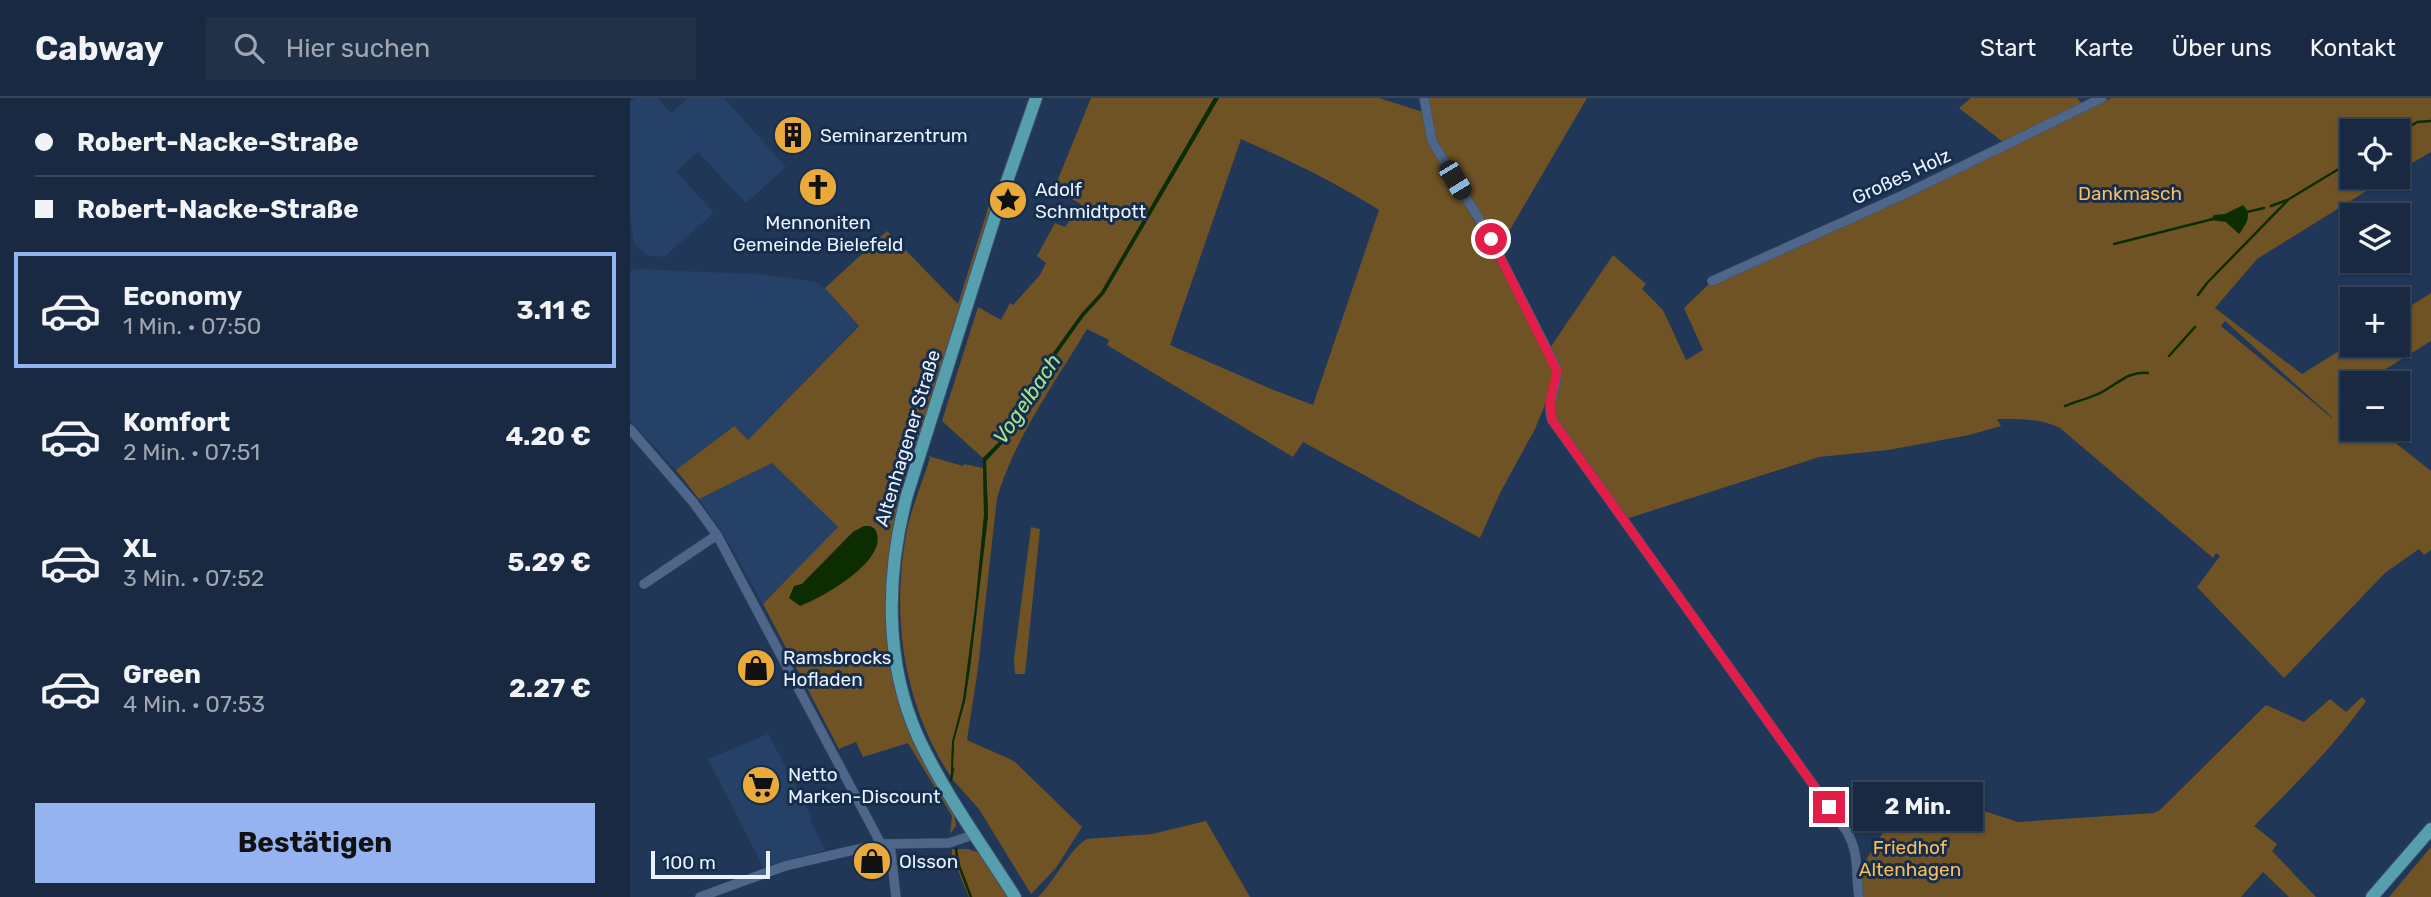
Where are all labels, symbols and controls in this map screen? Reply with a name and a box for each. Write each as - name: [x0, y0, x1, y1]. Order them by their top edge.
- search box: [206, 17, 696, 80]
- text: Cabway: [35, 29, 164, 68]
- icon: search: [230, 29, 268, 67]
- text: Hier suchen: [286, 33, 430, 64]
- text: Start: [1980, 34, 2036, 62]
- text: Karte: [2074, 34, 2134, 62]
- text: Über uns: [2172, 34, 2272, 62]
- text: Kontakt: [2310, 34, 2396, 62]
- building icon: Seminarzentrum: [772, 114, 814, 156]
- map controls: [2340, 119, 2410, 441]
- button: locate: [2340, 119, 2410, 189]
- place label: Seminarzentrum: [820, 124, 968, 147]
- text: Robert-Nacke-Straße: [77, 127, 359, 158]
- street label: Großes Holz: [1848, 144, 1954, 209]
- car: [1436, 157, 1475, 203]
- church icon: Mennoniten Gemeinde Bielefeld: [797, 166, 839, 208]
- place label: Adolf Schmidtpott: [1035, 178, 1147, 223]
- place icon: Adolf Schmidtpott: [987, 179, 1029, 221]
- park label: Dankmasch: [2078, 182, 2182, 205]
- text: Robert-Nacke-Straße: [77, 194, 359, 225]
- button: layers: [2340, 203, 2410, 273]
- place label: Mennoniten Gemeinde Bielefeld: [733, 211, 903, 256]
- route start: [1475, 223, 1507, 255]
- icon: car: [39, 279, 102, 342]
- text: Economy: [123, 281, 242, 312]
- button: +: [2340, 287, 2410, 357]
- text: 3.11 €: [516, 295, 591, 326]
- text: 1 Min. · 07:50: [123, 312, 261, 340]
- street label: Altenhagener Straße: [870, 347, 945, 529]
- water label: Vogelbach: [987, 349, 1066, 448]
- button: −: [2340, 371, 2410, 441]
- icon: car: [39, 405, 102, 468]
- text: Komfort: [123, 407, 230, 438]
- text: 4.20 €: [506, 421, 591, 452]
- text: 2 Min. · 07:51: [123, 438, 260, 466]
- icon: car: [39, 531, 102, 594]
- text: XL: [123, 533, 156, 564]
- text: 5.29 €: [507, 547, 591, 578]
- text: 3 Min. · 07:52: [123, 564, 264, 592]
- place label: Ramsbrocks Hofladen: [783, 646, 892, 691]
- shop icon: Ramsbrocks Hofladen: [735, 647, 777, 689]
- icon: car: [39, 657, 102, 720]
- text: Green: [123, 659, 201, 690]
- text: 2.27 €: [509, 673, 591, 704]
- text: 4 Min. · 07:53: [123, 690, 265, 718]
- place label: Netto Marken-Discount: [788, 763, 941, 808]
- supermarket icon: Netto Marken-Discount: [740, 764, 782, 806]
- callout: 2 Min.: [1854, 782, 1983, 832]
- route end: [1813, 791, 1845, 823]
- text: 2 Min.: [1885, 792, 1951, 820]
- button: Bestätigen: [35, 803, 595, 883]
- park label: Friedhof Altenhagen: [1859, 836, 1961, 881]
- shop icon: Olsson: [851, 840, 893, 882]
- scale bar: [651, 848, 770, 880]
- place label: Olsson: [899, 850, 958, 873]
- text: 100 m: [662, 851, 716, 874]

